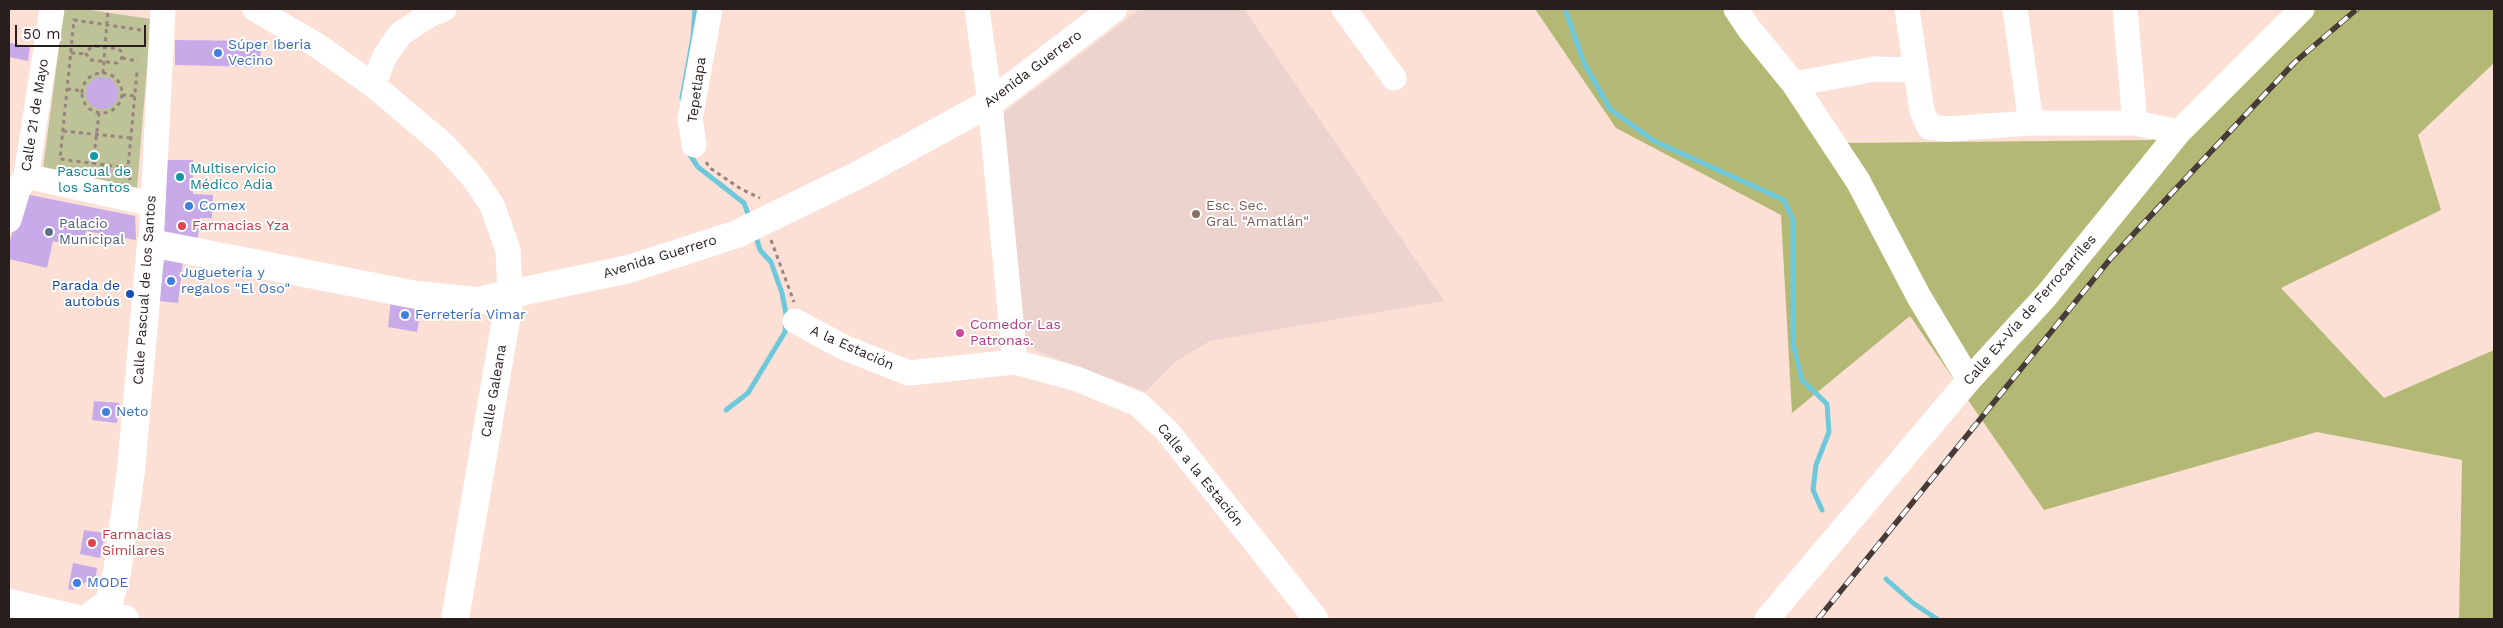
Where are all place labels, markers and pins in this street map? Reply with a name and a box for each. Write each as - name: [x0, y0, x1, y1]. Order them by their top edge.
- place label: Súper Iberia Vecino: [228, 37, 311, 70]
- marker: Súper Iberia Vecino: [212, 47, 224, 59]
- marker: Pascual de los Santos: [88, 150, 100, 162]
- place label: Multiservicio Médico Adia: [190, 161, 276, 193]
- place label: Pascual de los Santos: [57, 164, 131, 196]
- marker: Multiservicio Médico Adia: [174, 171, 186, 183]
- place label: Comex: [199, 198, 246, 214]
- place label: Esc. Sec. Gral. "Amatlán": [1206, 198, 1309, 230]
- marker: Comex: [183, 200, 195, 212]
- marker: Esc. Sec. Gral. "Amatlán": [1190, 208, 1202, 220]
- place label: Palacio Municipal: [59, 216, 124, 248]
- place label: Farmacias Yza: [192, 218, 289, 234]
- marker: Farmacias Yza: [176, 220, 188, 232]
- marker: Palacio Municipal: [43, 226, 55, 238]
- place label: Juguetería y regalos "El Oso": [181, 265, 290, 298]
- marker: Juguetería y regalos "El Oso": [165, 275, 177, 287]
- place label: Parada de autobús: [52, 278, 120, 310]
- marker: Parada de autobús: [124, 288, 136, 300]
- place label: Ferretería Vimar: [415, 307, 526, 323]
- marker: Ferretería Vimar: [399, 309, 411, 321]
- place label: Comedor Las Patronas.: [970, 317, 1061, 350]
- marker: Comedor Las Patronas.: [954, 327, 966, 339]
- place label: Neto: [116, 404, 148, 420]
- marker: Neto: [100, 406, 112, 418]
- place label: Farmacias Similares: [102, 527, 172, 560]
- marker: Farmacias Similares: [86, 537, 98, 549]
- place label: MODE: [87, 575, 128, 591]
- marker: MODE: [71, 577, 83, 589]

